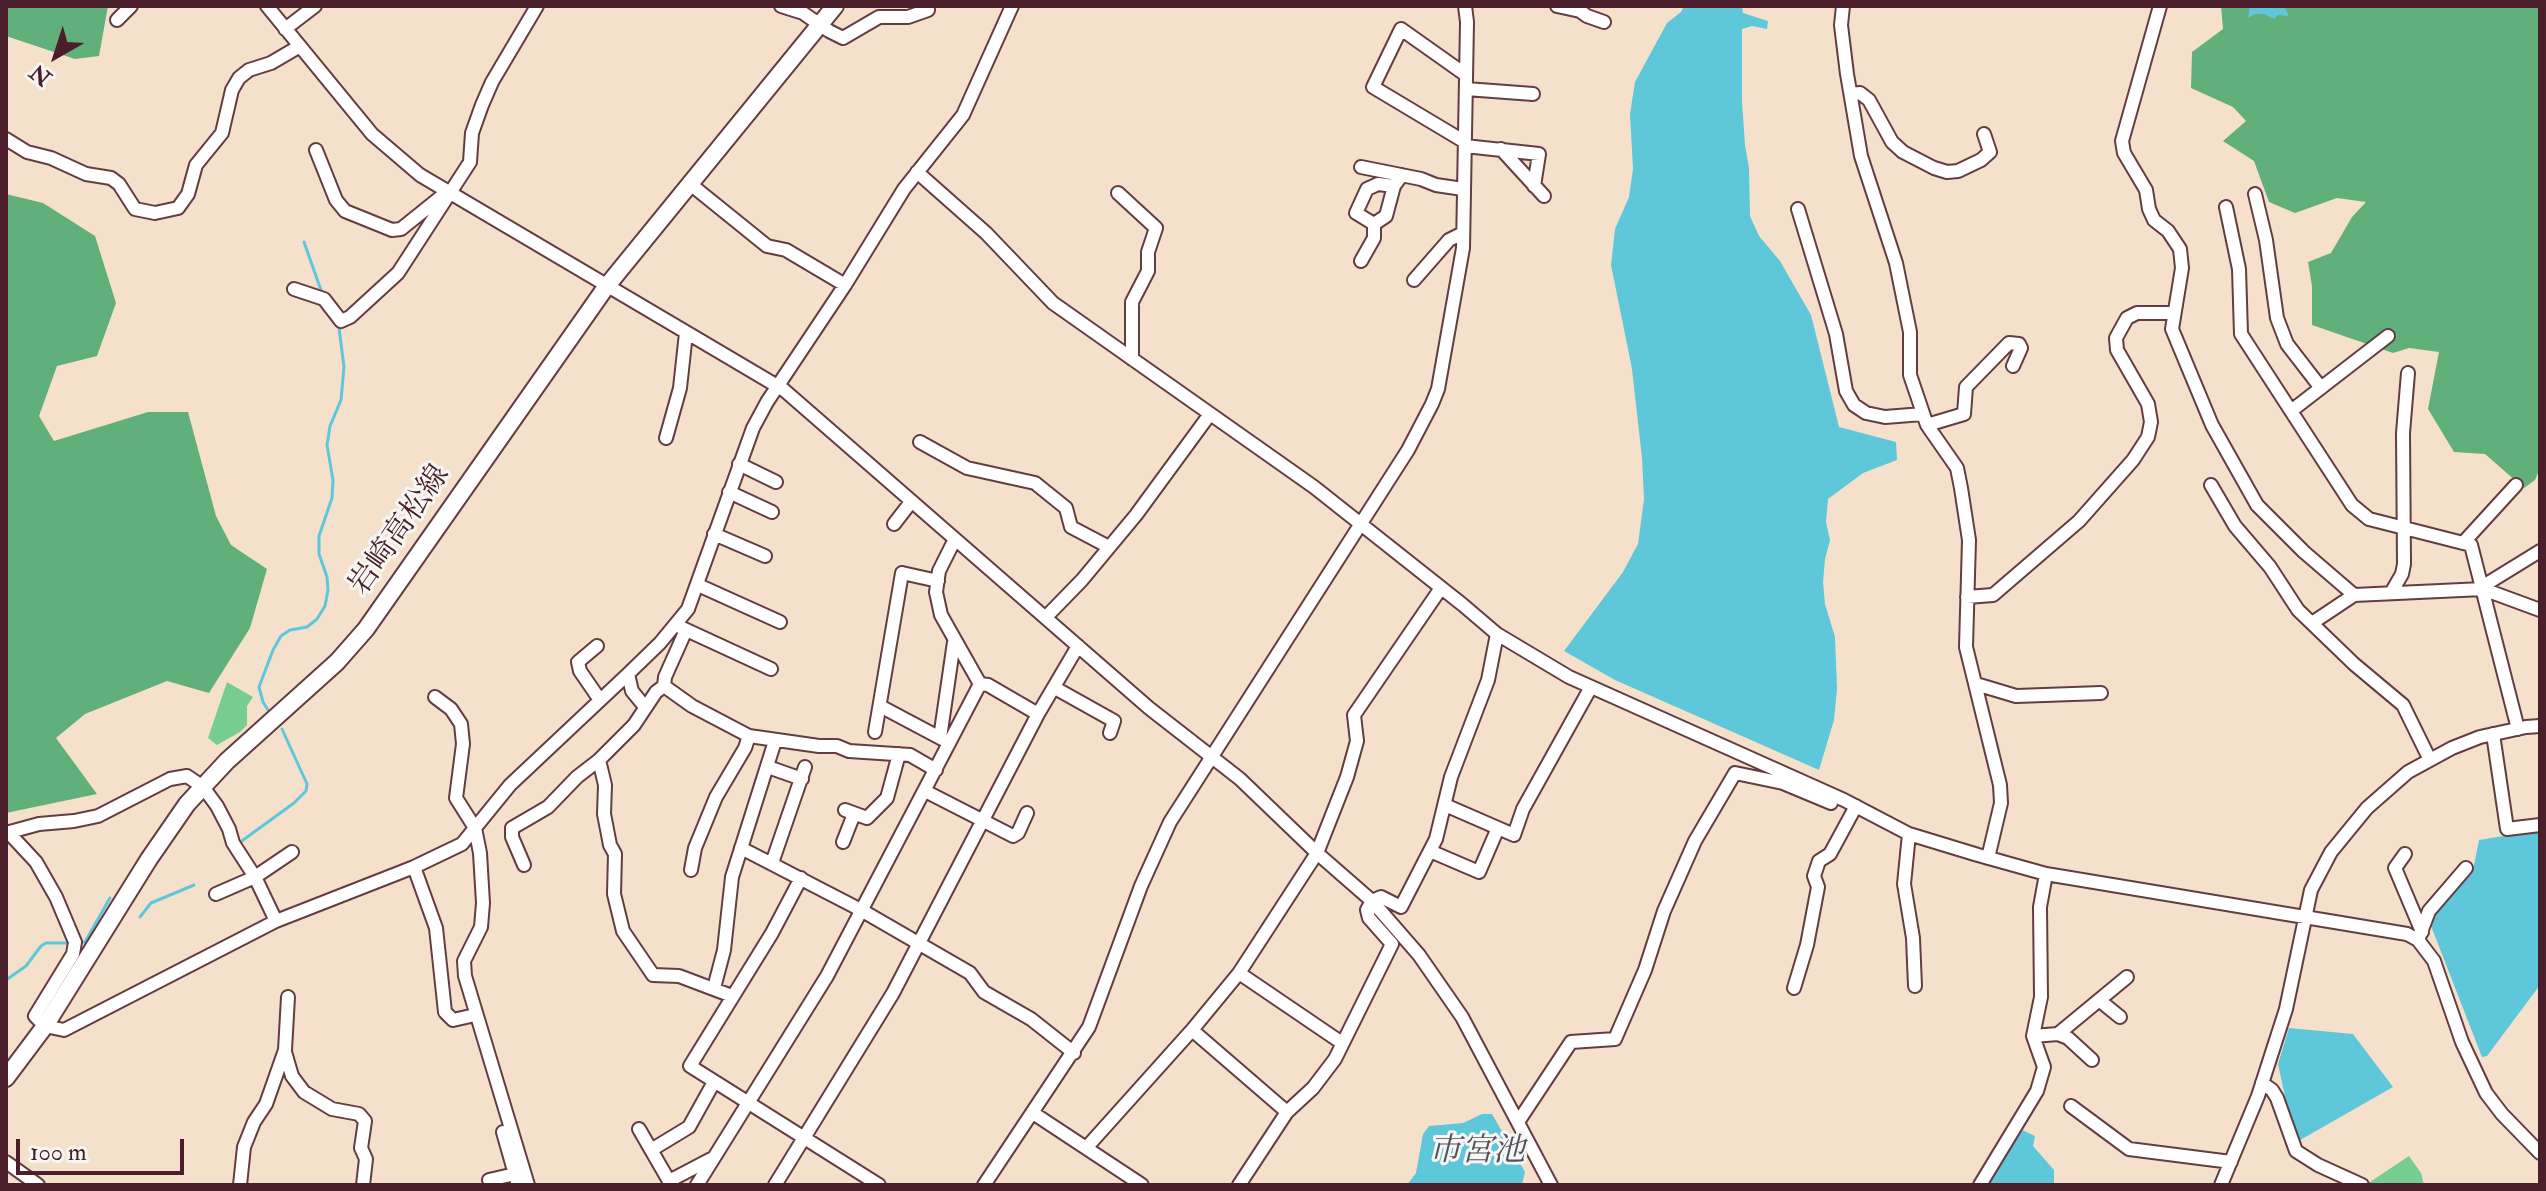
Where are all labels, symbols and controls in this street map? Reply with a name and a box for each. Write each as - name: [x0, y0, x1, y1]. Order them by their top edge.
- north arrow: [16, 16, 96, 96]
- text: N: [24, 58, 57, 92]
- street label: 岩崎高松線: [343, 459, 459, 603]
- scale bar: [20, 1123, 188, 1173]
- water label: 市宮池: [1429, 1134, 1525, 1172]
- text: 100 m: [30, 1137, 87, 1168]

